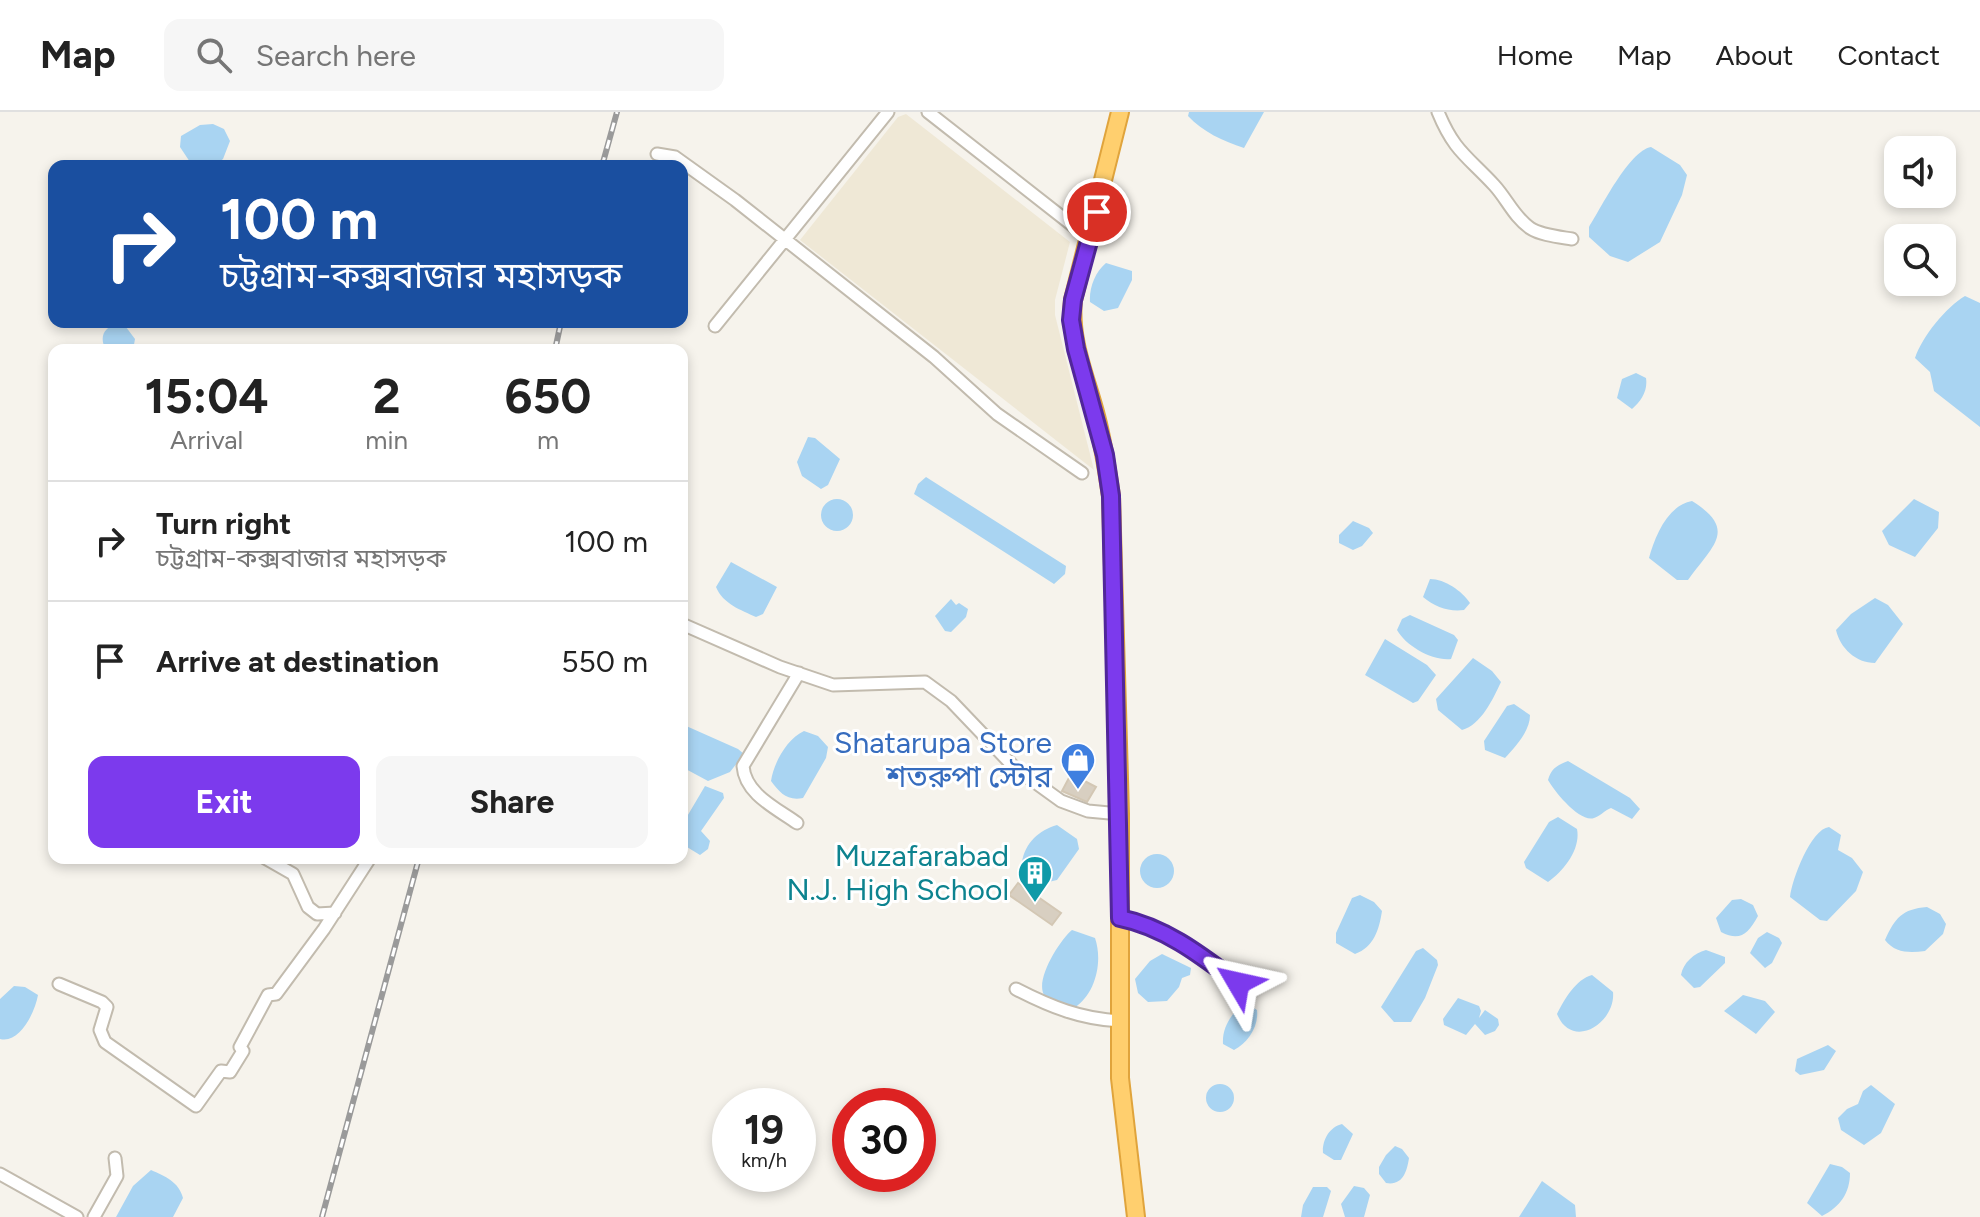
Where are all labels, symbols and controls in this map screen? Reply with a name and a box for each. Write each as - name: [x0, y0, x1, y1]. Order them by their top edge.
- search box: [164, 19, 724, 91]
- text: Map: [40, 32, 116, 78]
- icon: search: [192, 33, 236, 77]
- text: Search here: [256, 37, 416, 74]
- text: Home: [1497, 38, 1573, 72]
- text: Map: [1617, 38, 1672, 72]
- text: About: [1716, 38, 1793, 72]
- text: Contact: [1837, 38, 1940, 72]
- map controls: [1884, 136, 1956, 296]
- button: sound: [1884, 136, 1956, 208]
- pin: [1063, 178, 1131, 246]
- text: 100 m: [220, 186, 378, 253]
- icon: arrive: [1075, 190, 1119, 234]
- icon: right: [88, 192, 192, 296]
- button: search: [1884, 224, 1956, 296]
- text: চট্টগ্রাম-কক্সবাজার মহাসড়ক: [220, 254, 622, 297]
- text: 15:04: [145, 367, 269, 425]
- text: 2: [373, 367, 401, 425]
- text: 650: [505, 367, 591, 425]
- text: Arrival: [170, 424, 243, 456]
- text: min: [365, 424, 408, 456]
- text: m: [537, 424, 559, 456]
- text: Turn right: [156, 505, 291, 542]
- icon: right: [88, 519, 132, 563]
- text: 100 m: [564, 523, 648, 560]
- text: চট্টগ্রাম-কক্সবাজার মহাসড়ক: [156, 542, 447, 574]
- icon: arrive: [88, 639, 132, 683]
- text: Arrive at destination: [156, 643, 439, 680]
- text: 550 m: [561, 643, 648, 680]
- place label: Shatarupa Store শতরুপা স্টোর: [834, 724, 1053, 795]
- shop icon: Shatarupa Store শতরুপা স্টোর: [1059, 741, 1097, 791]
- button: Exit: [88, 756, 360, 848]
- button: Share: [376, 756, 648, 848]
- place label: Muzafarabad N.J. High School: [786, 837, 1009, 908]
- building icon: Muzafarabad N.J. High School: [1016, 854, 1054, 904]
- position arrow: [1196, 941, 1280, 1025]
- speed limit sign: 30: [832, 1088, 936, 1192]
- text: 19: [744, 1106, 784, 1154]
- text: km/h: [741, 1148, 787, 1172]

